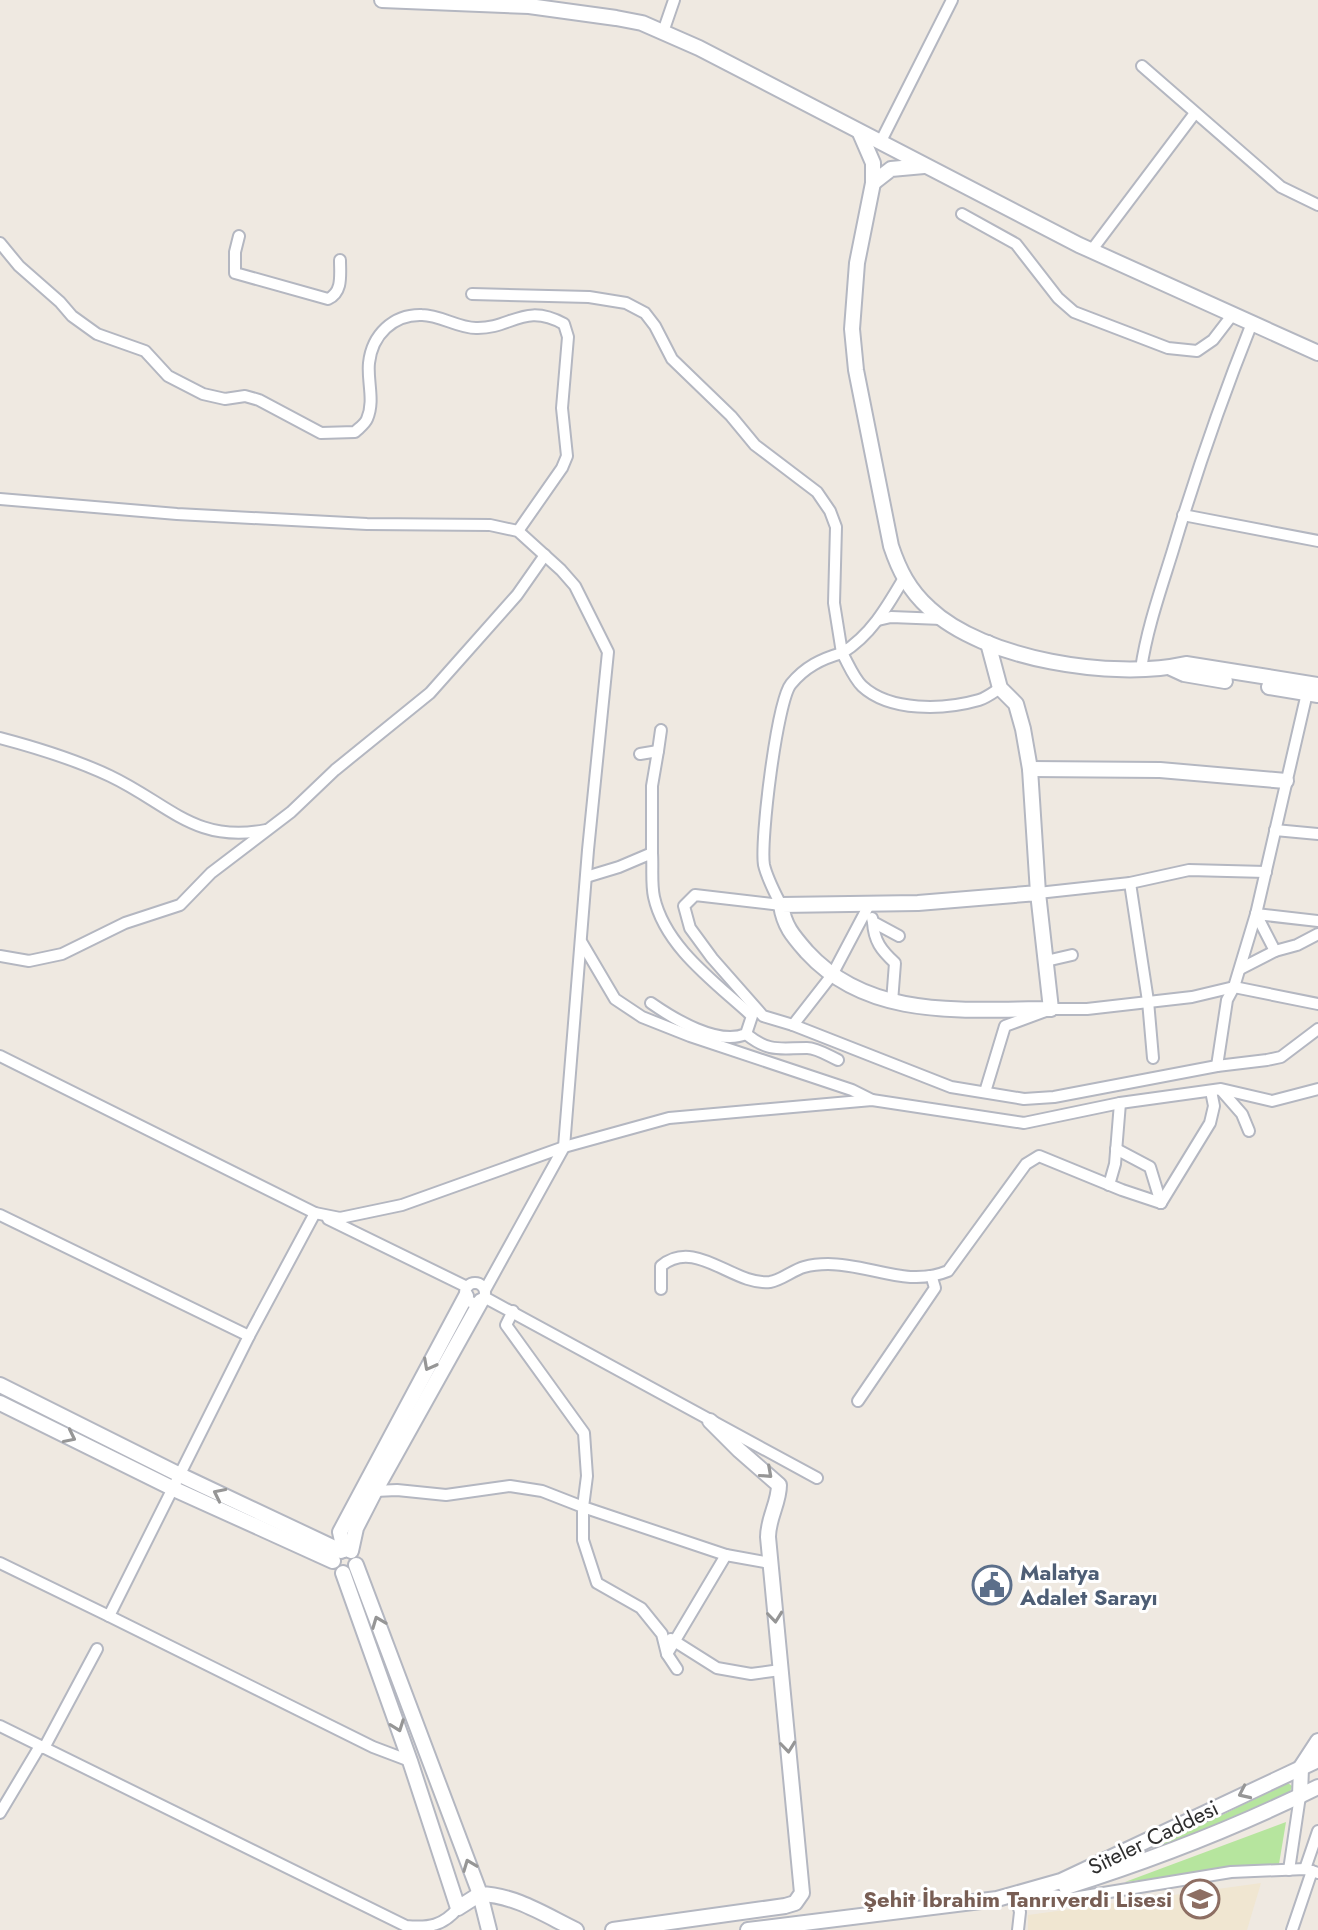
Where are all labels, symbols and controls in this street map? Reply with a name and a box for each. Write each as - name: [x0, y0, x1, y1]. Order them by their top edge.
- one-way arrow: [423, 1356, 439, 1370]
- one-way arrow: [61, 1428, 76, 1443]
- one-way arrow: [757, 1464, 772, 1478]
- one-way arrow: [213, 1488, 228, 1504]
- place label: Malatya Adalet Sarayı: [1019, 1556, 1158, 1613]
- public building icon: Malatya Adalet Sarayı: [971, 1564, 1013, 1606]
- one-way arrow: [767, 1611, 784, 1624]
- one-way arrow: [371, 1616, 388, 1630]
- one-way arrow: [388, 1718, 404, 1732]
- one-way arrow: [779, 1741, 796, 1754]
- one-way arrow: [1238, 1783, 1253, 1799]
- street label: Siteler Caddesi: [1082, 1792, 1224, 1882]
- one-way arrow: [462, 1859, 479, 1873]
- school or university icon: Şehit İbrahim Tanrıverdi Lisesi: [1179, 1878, 1221, 1920]
- place label: Şehit İbrahim Tanrıverdi Lisesi: [863, 1883, 1172, 1915]

